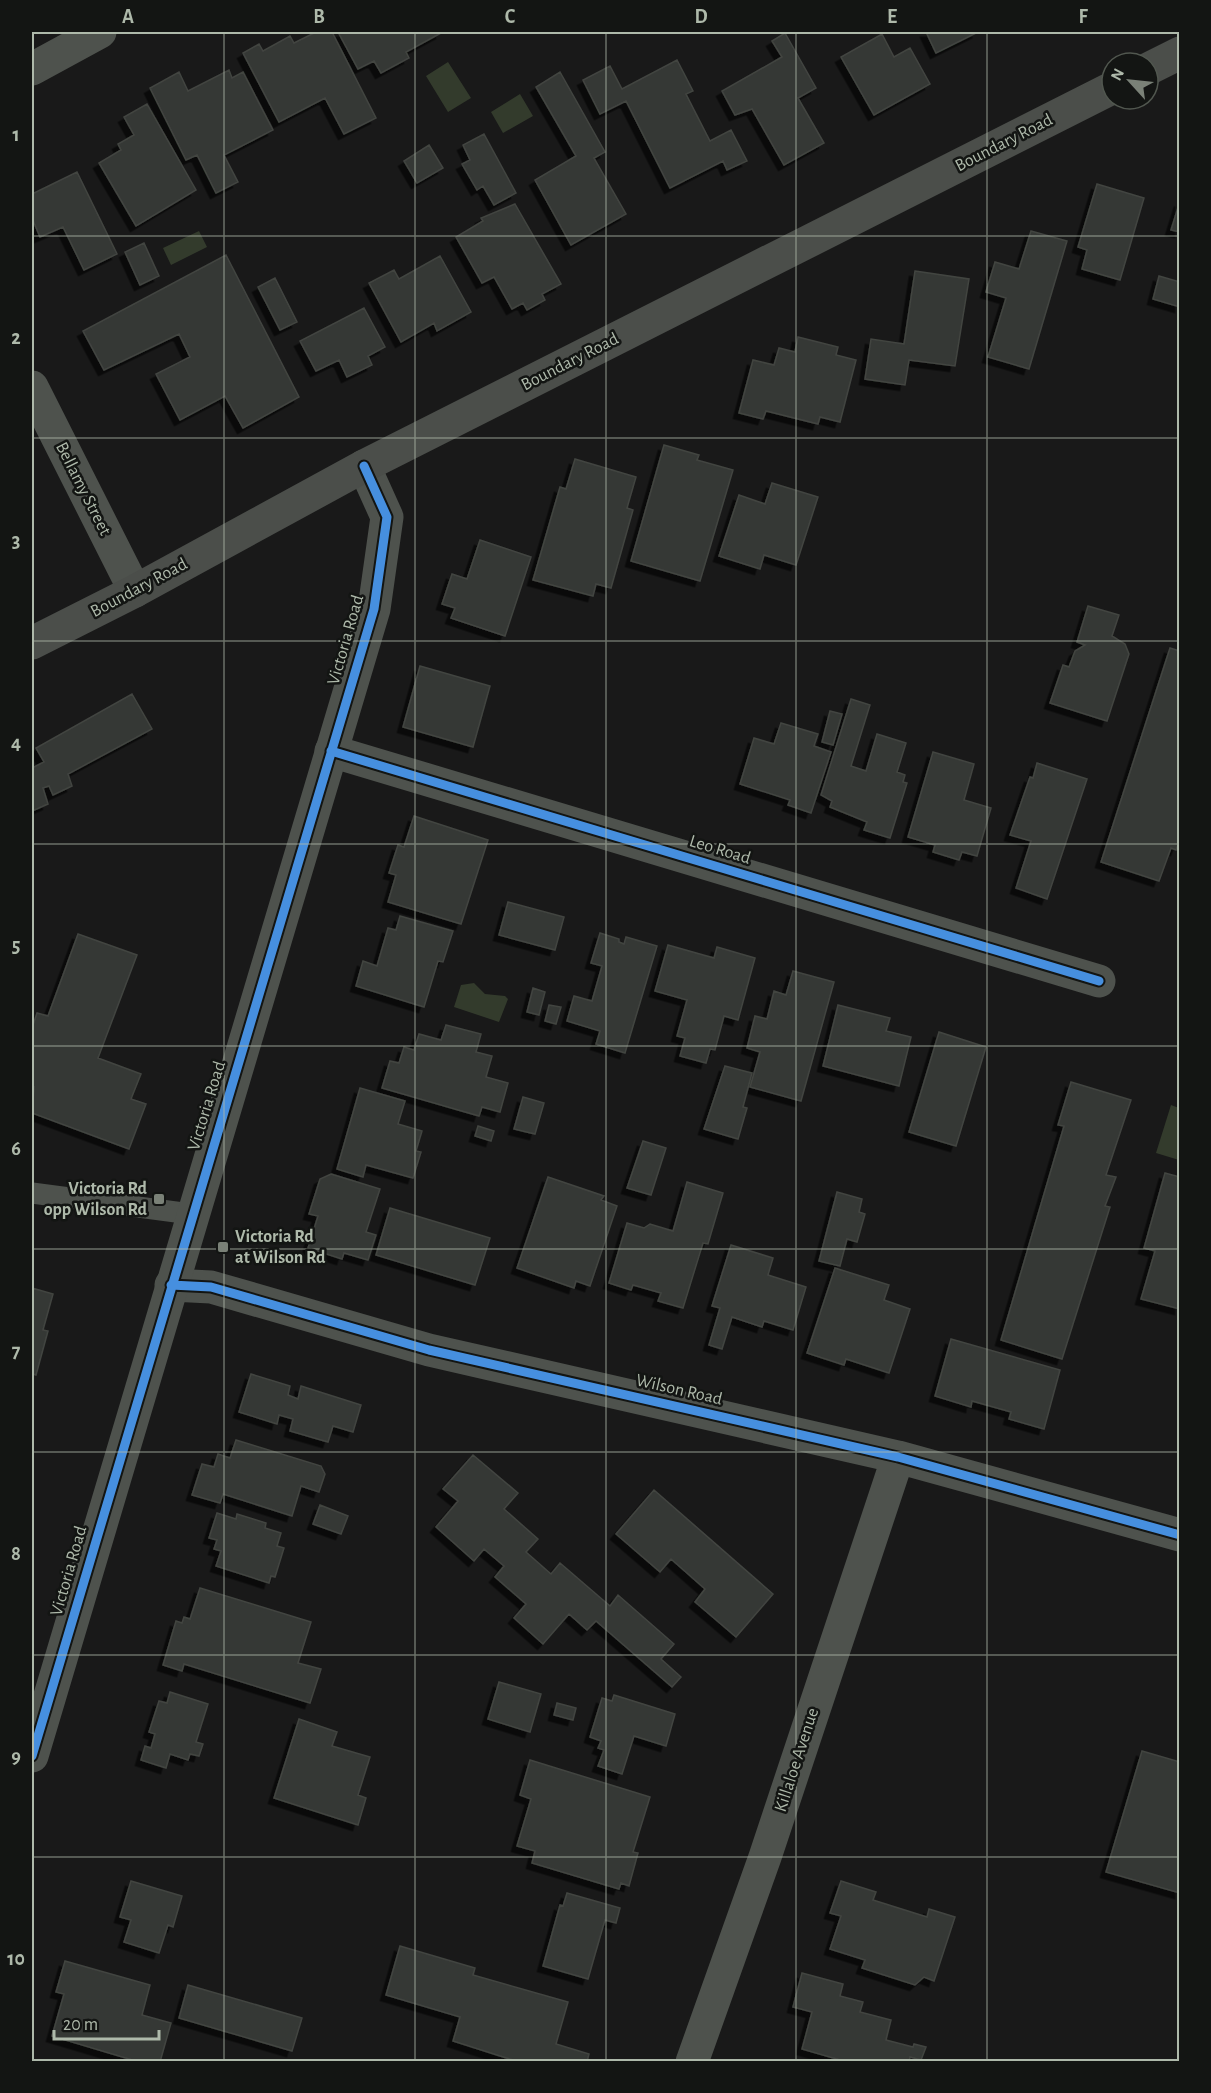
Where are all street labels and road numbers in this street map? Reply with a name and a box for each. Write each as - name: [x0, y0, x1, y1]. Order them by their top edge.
- street label: Boundary Road: [952, 111, 1056, 175]
- street label: Boundary Road: [518, 330, 622, 394]
- street label: Bellamy Street: [52, 440, 114, 539]
- street label: Boundary Road: [88, 555, 190, 621]
- street label: Victoria Road: [325, 593, 367, 687]
- street label: Leo Road: [687, 832, 753, 868]
- street label: Victoria Road: [185, 1059, 229, 1153]
- street label: Wilson Road: [634, 1371, 724, 1409]
- street label: Victoria Road: [48, 1524, 90, 1618]
- street label: Killaloe Avenue: [772, 1706, 822, 1814]

